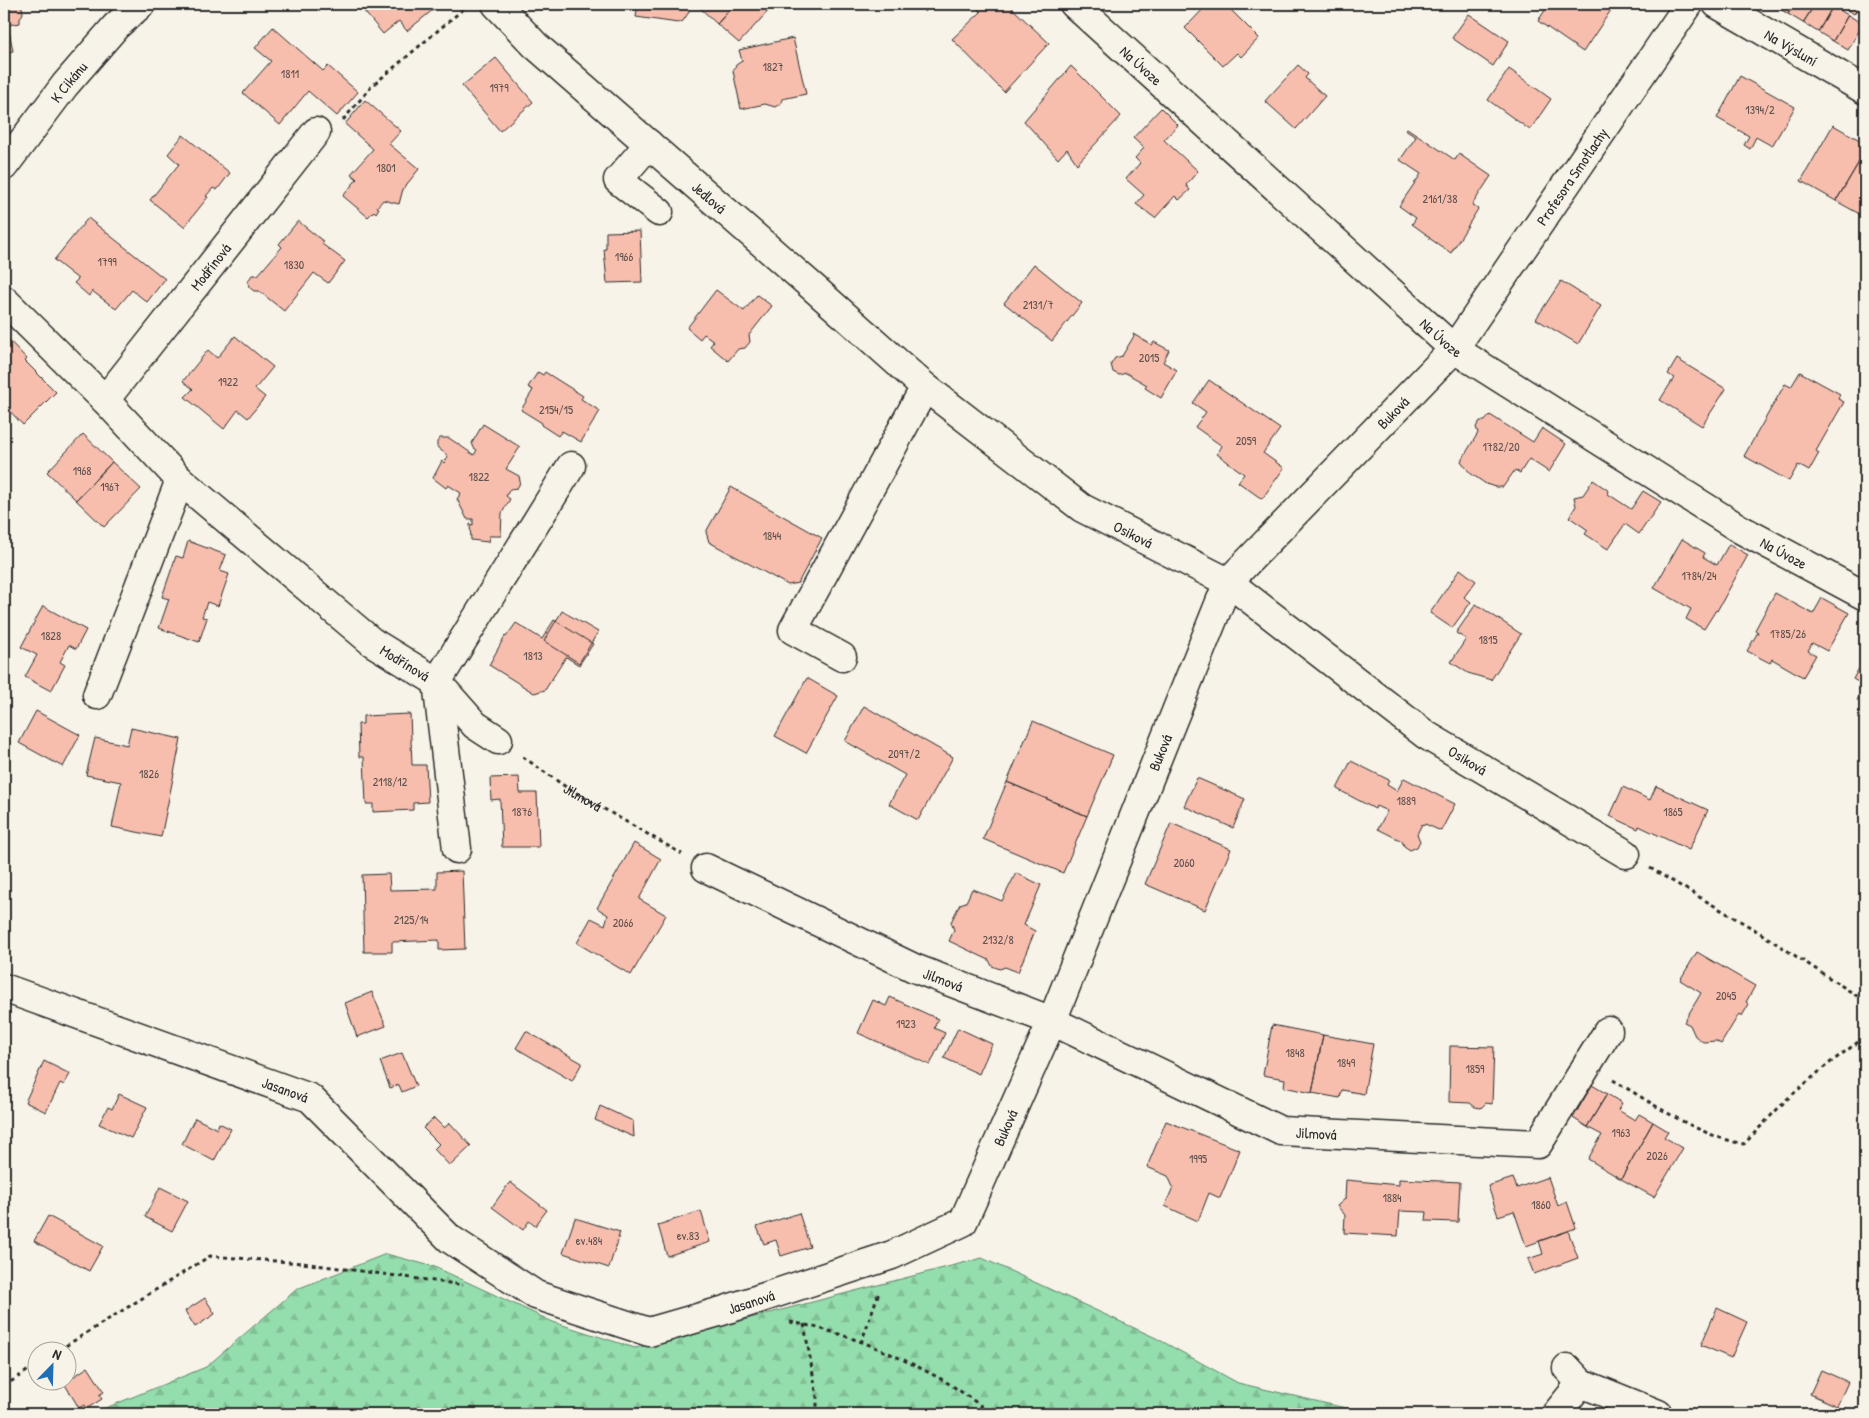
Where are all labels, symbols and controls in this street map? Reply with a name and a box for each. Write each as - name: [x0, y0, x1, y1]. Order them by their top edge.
- street label: Na Výsluní: [1761, 24, 1822, 71]
- street label: Na Úvoze: [1116, 41, 1167, 90]
- street label: K Cikánu: [45, 57, 92, 107]
- house number: 1827: [762, 58, 784, 75]
- house number: 1811: [281, 65, 299, 82]
- house number: 1979: [489, 79, 509, 96]
- house number: 1394/2: [1745, 101, 1775, 118]
- street label: Profesora Smotlachy: [1531, 123, 1612, 229]
- house number: 1801: [376, 159, 396, 176]
- street label: Jedlová: [688, 176, 731, 218]
- house number: 2161/38: [1423, 190, 1457, 207]
- street label: Modřínová: [185, 238, 235, 294]
- house number: 1966: [615, 248, 633, 265]
- house number: 1799: [97, 253, 117, 270]
- house number: 1830: [284, 256, 304, 273]
- house number: 2131/7: [1023, 296, 1053, 313]
- street label: Na Úvoze: [1416, 313, 1466, 362]
- house number: 2015: [1139, 349, 1159, 366]
- house number: 1922: [218, 373, 238, 390]
- street label: Buková: [1372, 391, 1413, 433]
- house number: 2154/15: [539, 401, 573, 418]
- house number: 2059: [1236, 432, 1257, 449]
- house number: 1782/20: [1482, 438, 1520, 455]
- house number: 1968: [73, 462, 91, 479]
- house number: 1822: [469, 468, 490, 485]
- house number: 1967: [100, 478, 120, 495]
- street label: Osiková: [1110, 515, 1157, 553]
- house number: 1844: [763, 527, 782, 544]
- street label: Na Úvoze: [1757, 531, 1811, 574]
- house number: 1784/24: [1681, 567, 1717, 584]
- house number: 1785/26: [1770, 625, 1806, 642]
- house number: 1828: [41, 627, 61, 644]
- house number: 1815: [1479, 631, 1497, 648]
- street label: Modřínová: [376, 639, 434, 686]
- house number: 1813: [523, 647, 543, 664]
- street label: Buková: [1143, 731, 1177, 774]
- street label: Osiková: [1444, 740, 1491, 780]
- house number: 2097/2: [888, 745, 920, 762]
- house number: 1826: [139, 765, 159, 782]
- house number: 2118/12: [373, 773, 408, 790]
- street label: Jilmová: [560, 777, 606, 816]
- house number: 1889: [1396, 792, 1416, 809]
- house number: 1876: [512, 803, 532, 820]
- house number: 1865: [1663, 803, 1683, 820]
- house number: 2060: [1173, 854, 1195, 871]
- house number: 2125/14: [394, 911, 429, 928]
- house number: 2066: [613, 914, 633, 931]
- house number: 2132/8: [982, 931, 1014, 948]
- street label: Jilmová: [920, 962, 966, 996]
- house number: 2045: [1716, 987, 1736, 1004]
- house number: 1923: [896, 1015, 916, 1032]
- house number: 1848: [1285, 1044, 1305, 1061]
- house number: 1849: [1337, 1054, 1356, 1071]
- house number: 1859: [1465, 1060, 1485, 1077]
- street label: Jasanová: [259, 1071, 312, 1107]
- street label: Buková: [988, 1106, 1022, 1149]
- street label: Jilmová: [1295, 1121, 1337, 1144]
- house number: 1963: [1612, 1124, 1630, 1141]
- house number: 2026: [1646, 1147, 1668, 1164]
- house number: 1995: [1189, 1150, 1207, 1167]
- house number: 1884: [1382, 1189, 1402, 1206]
- house number: 1860: [1531, 1196, 1551, 1213]
- house number: ev.83: [677, 1227, 699, 1244]
- house number: ev.484: [576, 1232, 603, 1249]
- street label: Jasanová: [725, 1284, 777, 1319]
- north arrow: [28, 1340, 78, 1390]
- text: N: [50, 1343, 65, 1364]

